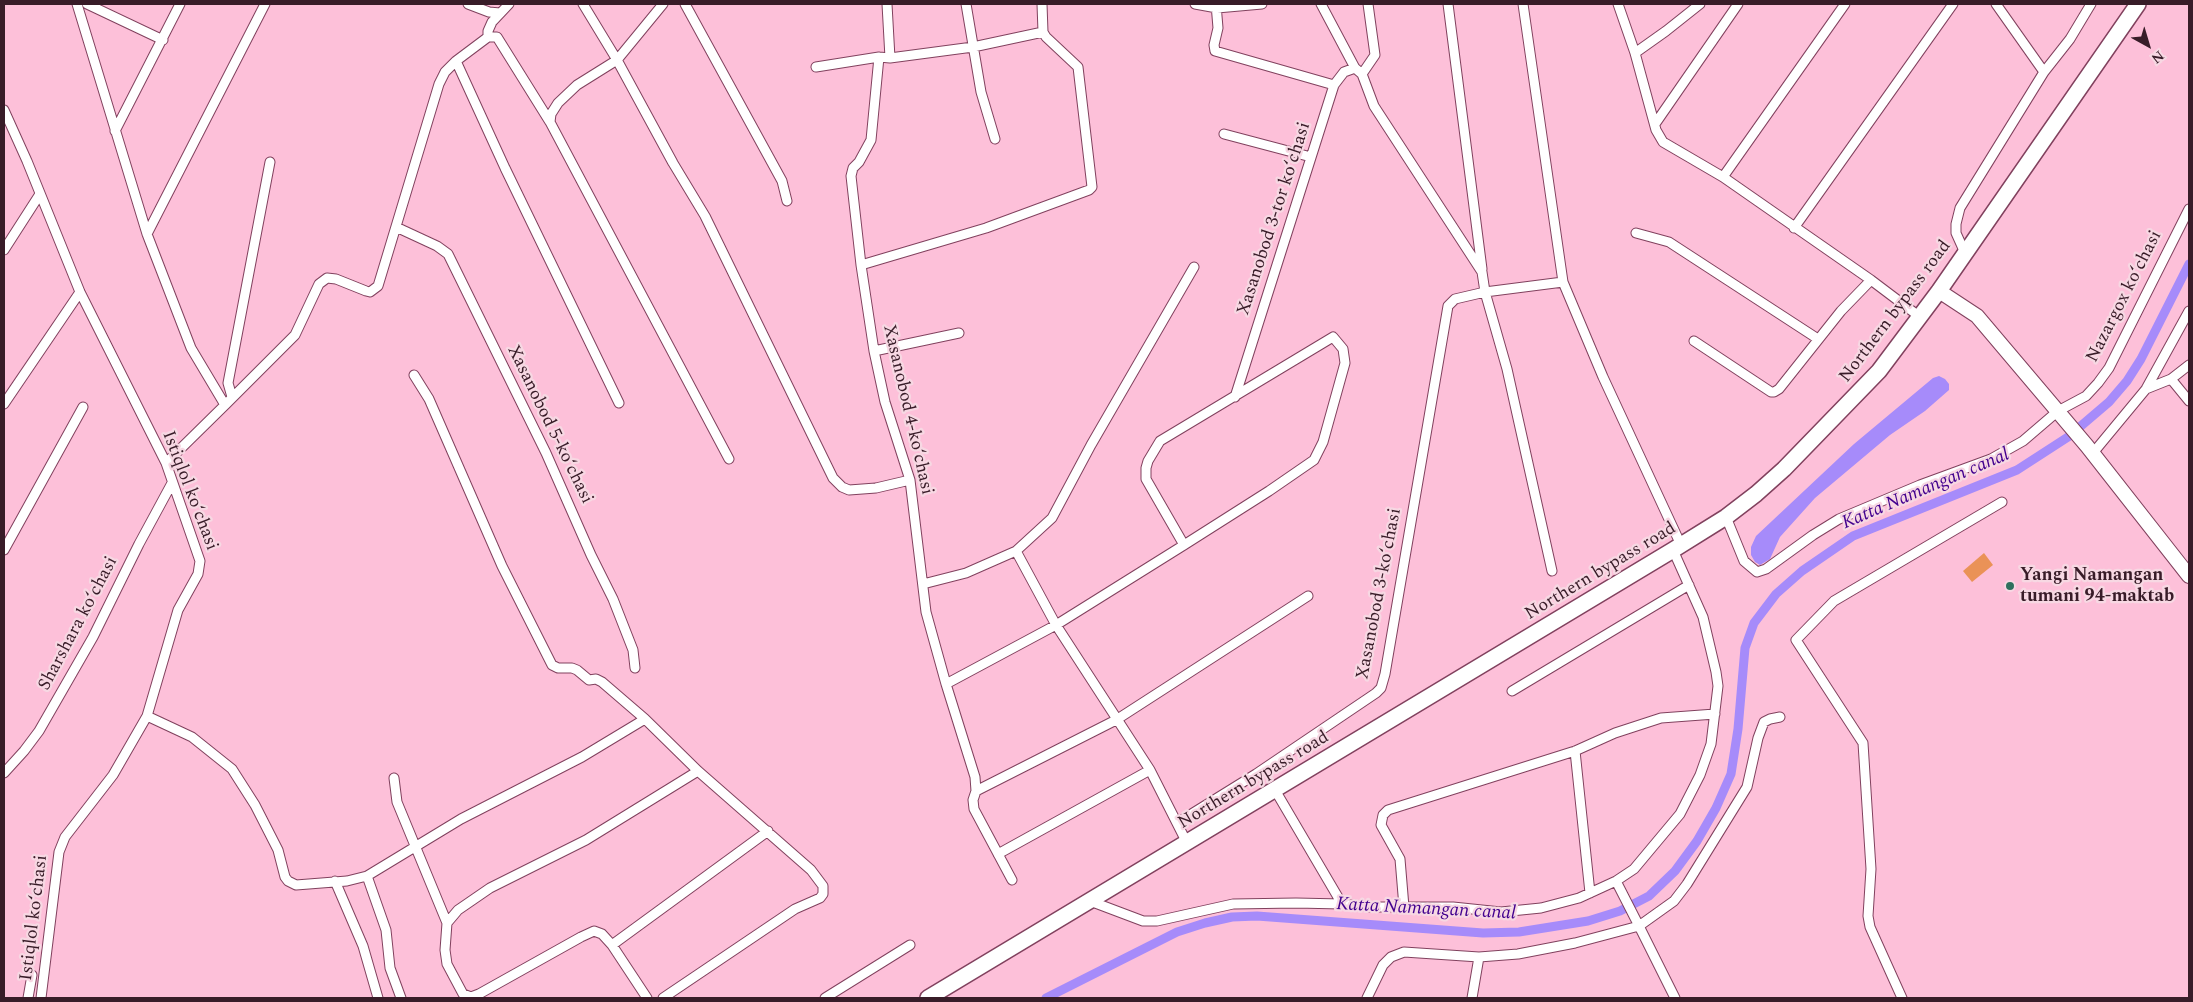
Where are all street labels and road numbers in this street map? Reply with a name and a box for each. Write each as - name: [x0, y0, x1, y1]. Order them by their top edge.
- street label: Xasanobod 3-tor koʻchasi: [1234, 120, 1316, 318]
- street label: Nazargox koʻchasi: [2082, 227, 2168, 367]
- street label: Northern bypass road: [1835, 237, 1957, 387]
- street label: Xasanobod 4-koʻchasi: [877, 323, 937, 497]
- street label: Xasanobod 5-koʻchasi: [501, 342, 597, 508]
- street label: Istiqlol koʻchasi: [156, 428, 222, 554]
- street label: Xasanobod 3-koʻchasi: [1353, 507, 1407, 681]
- street label: Northern bypass road: [1522, 518, 1680, 626]
- street label: Sharshara koʻchasi: [35, 553, 123, 695]
- street label: Northern bypass road: [1175, 727, 1333, 835]
- street label: Istiqlol koʻchasi: [17, 854, 53, 982]

